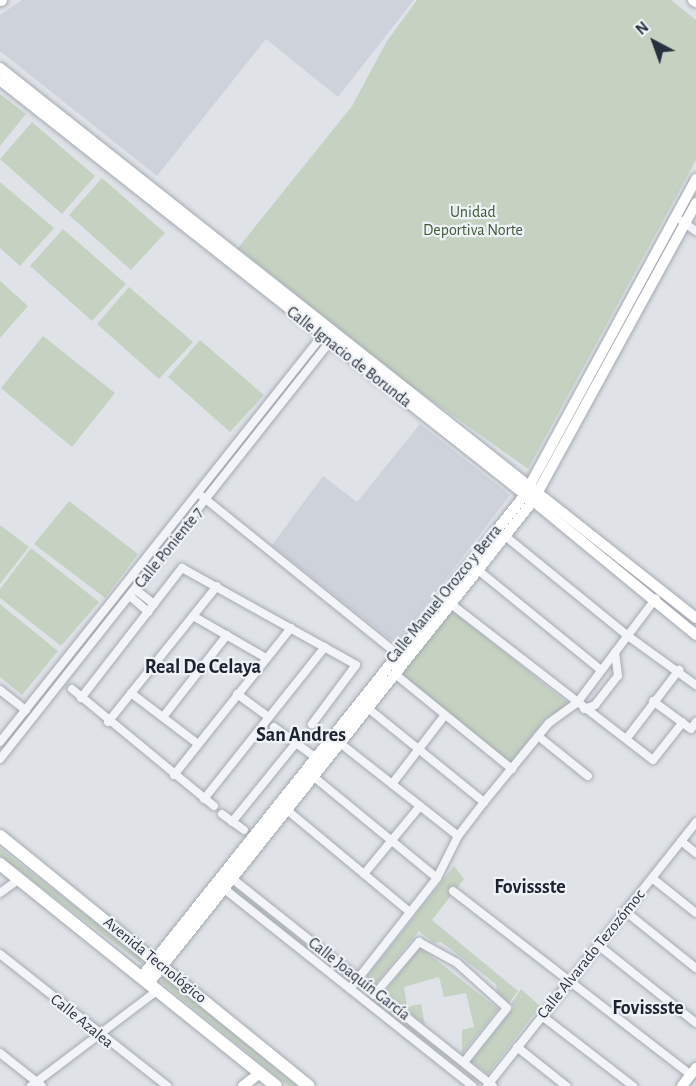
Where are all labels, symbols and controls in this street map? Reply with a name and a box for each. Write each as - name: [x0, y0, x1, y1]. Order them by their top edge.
- north arrow: [624, 12, 684, 72]
- text: N: [633, 19, 652, 38]
- park label: Unidad Deportiva Norte: [423, 202, 523, 240]
- street label: Calle Ignacio de Borunda: [283, 302, 415, 412]
- street label: Calle Poniente 7: [131, 504, 207, 592]
- street label: Calle Manuel Orozco y Berra: [382, 521, 506, 667]
- district label: Real De Celaya: [145, 655, 261, 679]
- district label: San Andres: [256, 723, 346, 747]
- district label: Fovissste: [494, 875, 566, 899]
- street label: Calle Alvarado Tezozómoc: [533, 885, 649, 1023]
- street label: Avenida Tecnológico: [100, 913, 210, 1007]
- street label: Calle Joaquín García: [304, 933, 414, 1025]
- street label: Calle Azalea: [47, 990, 117, 1052]
- district label: Fovissste: [612, 996, 684, 1020]

